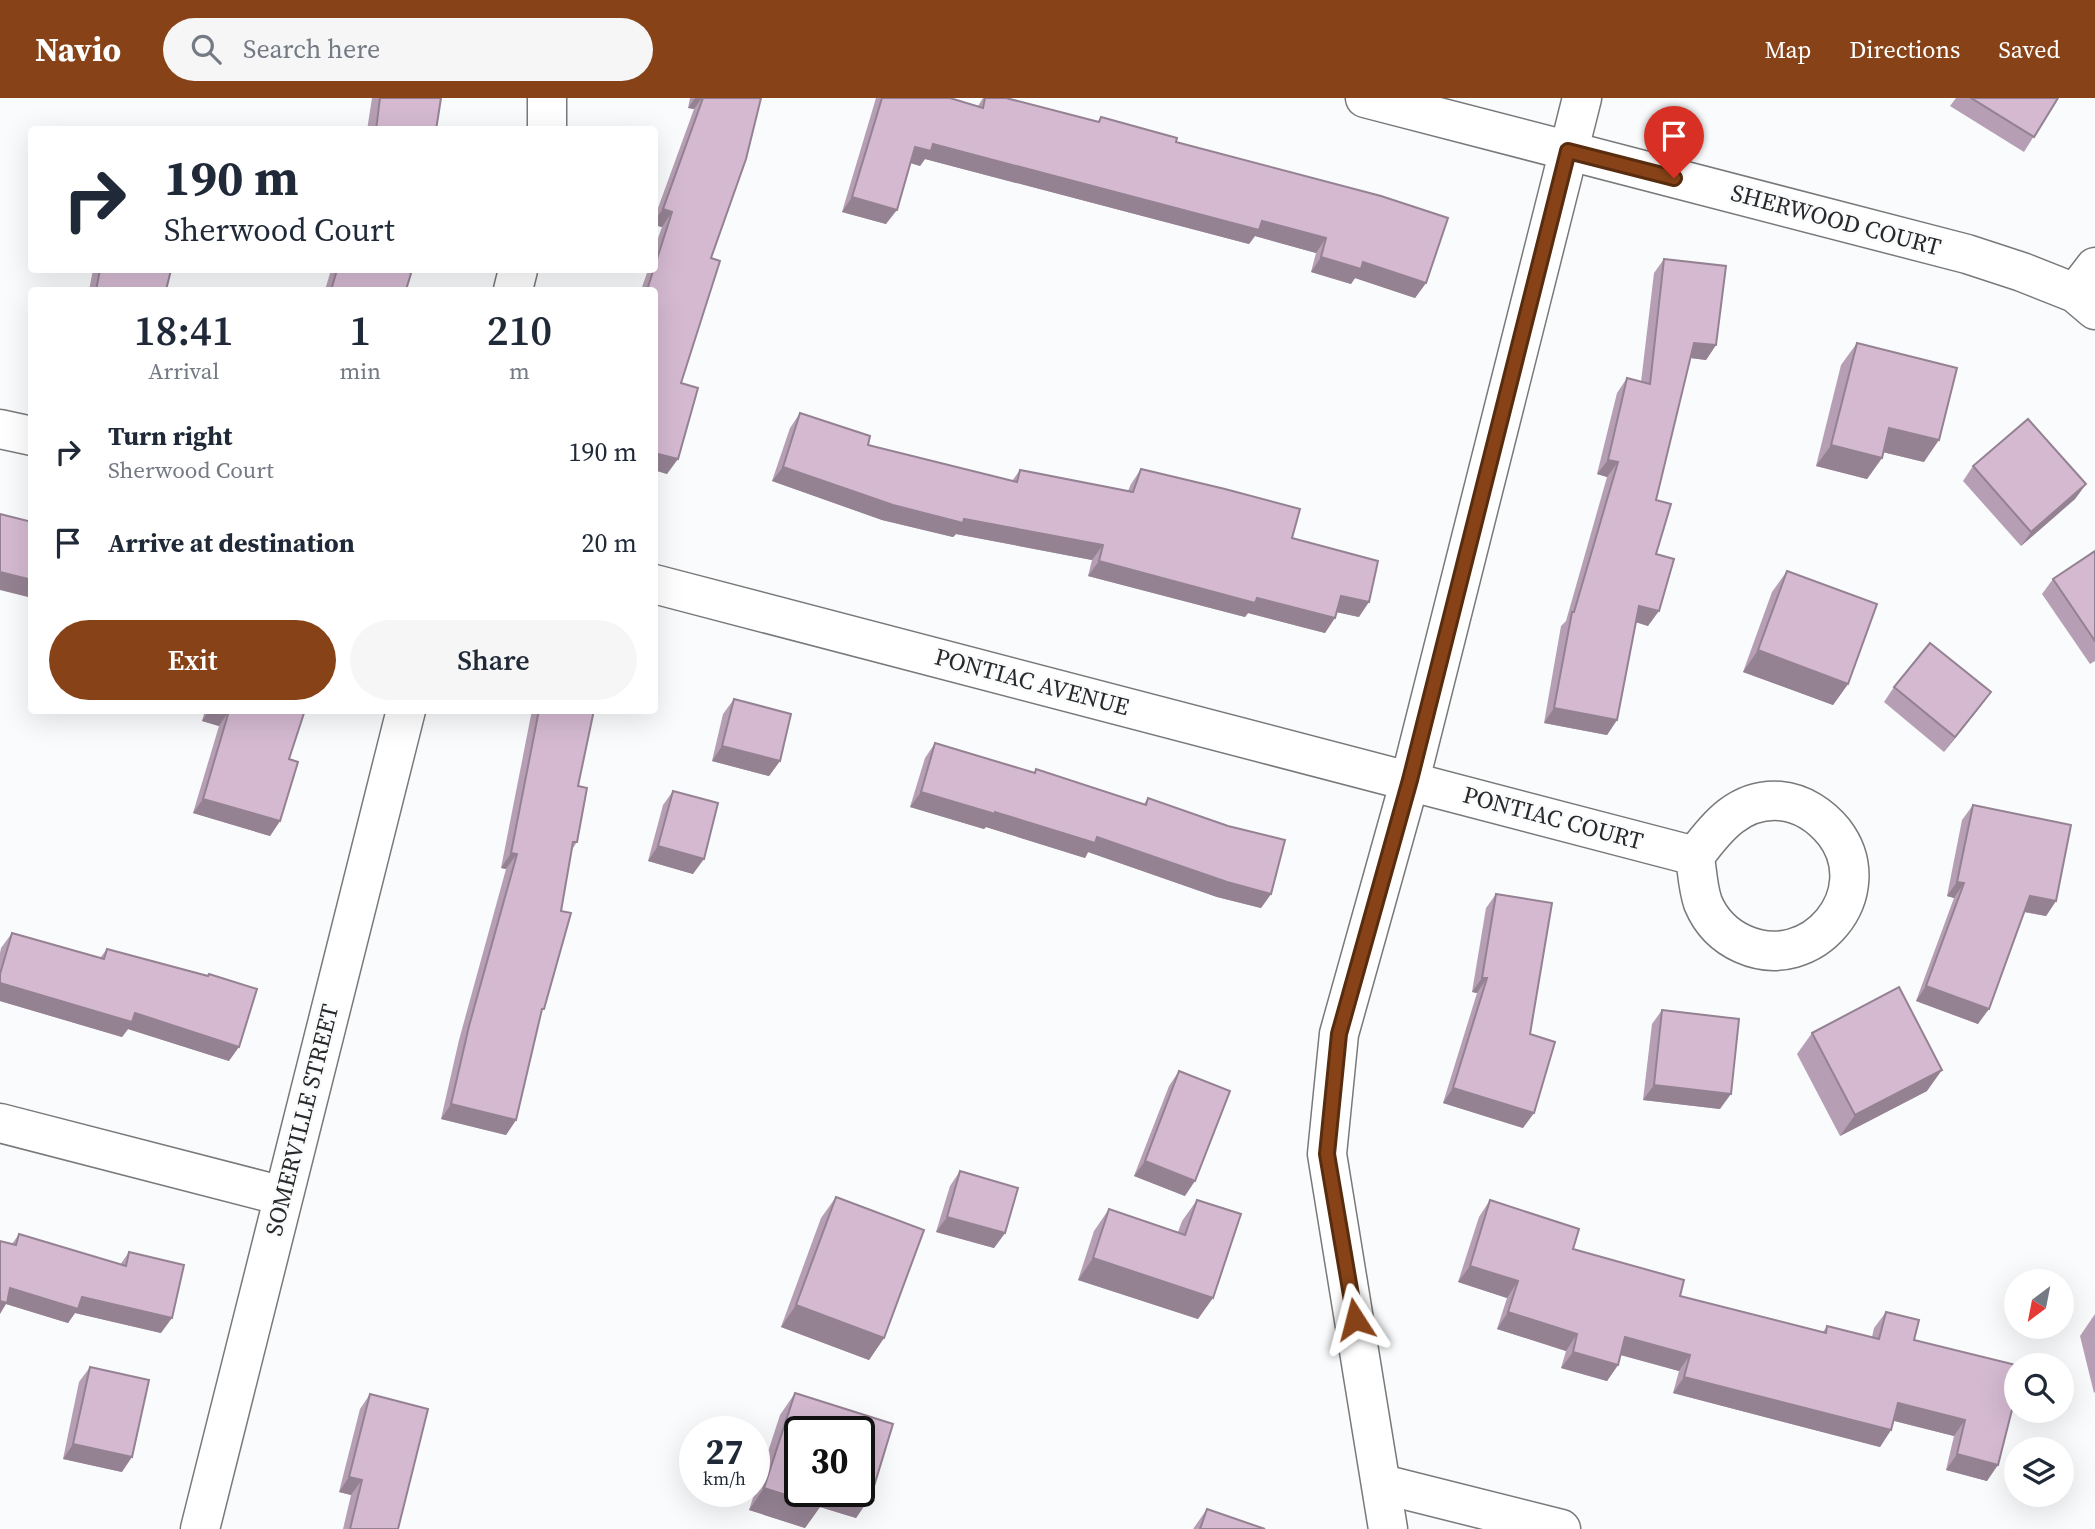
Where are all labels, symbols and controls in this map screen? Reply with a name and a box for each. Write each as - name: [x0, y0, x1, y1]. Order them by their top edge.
- search box: [163, 18, 653, 81]
- text: Navio: [35, 27, 121, 72]
- icon: search: [187, 30, 225, 68]
- text: Search here: [243, 31, 380, 67]
- text: Map: [1764, 33, 1811, 66]
- text: Directions: [1849, 33, 1960, 66]
- text: Saved: [1998, 33, 2060, 66]
- pin: [1644, 106, 1704, 178]
- icon: arrive: [1655, 117, 1693, 155]
- text: 190 m: [164, 144, 299, 211]
- icon: right: [49, 154, 140, 245]
- street label: SHERWOOD COURT: [1727, 176, 1945, 264]
- text: Sherwood Court: [164, 208, 395, 252]
- text: 18:41: [134, 301, 234, 359]
- text: 1: [349, 301, 371, 359]
- text: 210: [487, 301, 552, 359]
- text: Arrival: [148, 355, 219, 387]
- text: min: [339, 355, 381, 387]
- text: m: [509, 355, 530, 387]
- text: Turn right: [108, 418, 232, 454]
- icon: right: [49, 433, 87, 471]
- text: 190 m: [569, 434, 637, 470]
- text: Sherwood Court: [108, 454, 274, 486]
- icon: arrive: [49, 524, 87, 562]
- text: Arrive at destination: [108, 525, 355, 561]
- text: 20 m: [582, 525, 637, 561]
- button: Exit: [49, 620, 336, 700]
- button: Share: [350, 620, 637, 700]
- street label: PONTIAC AVENUE: [931, 640, 1133, 723]
- street label: PONTIAC COURT: [1459, 778, 1647, 858]
- street label: SOMERVILLE STREET: [257, 1000, 346, 1239]
- north arrow: [2004, 1269, 2074, 1339]
- map controls: [2004, 1269, 2074, 1507]
- position arrow: [1318, 1282, 1392, 1356]
- button: search: [2004, 1353, 2074, 1423]
- speed limit sign: 30: [784, 1416, 875, 1507]
- text: 27: [706, 1428, 743, 1476]
- button: layers: [2004, 1437, 2074, 1507]
- text: km/h: [703, 1466, 746, 1491]

